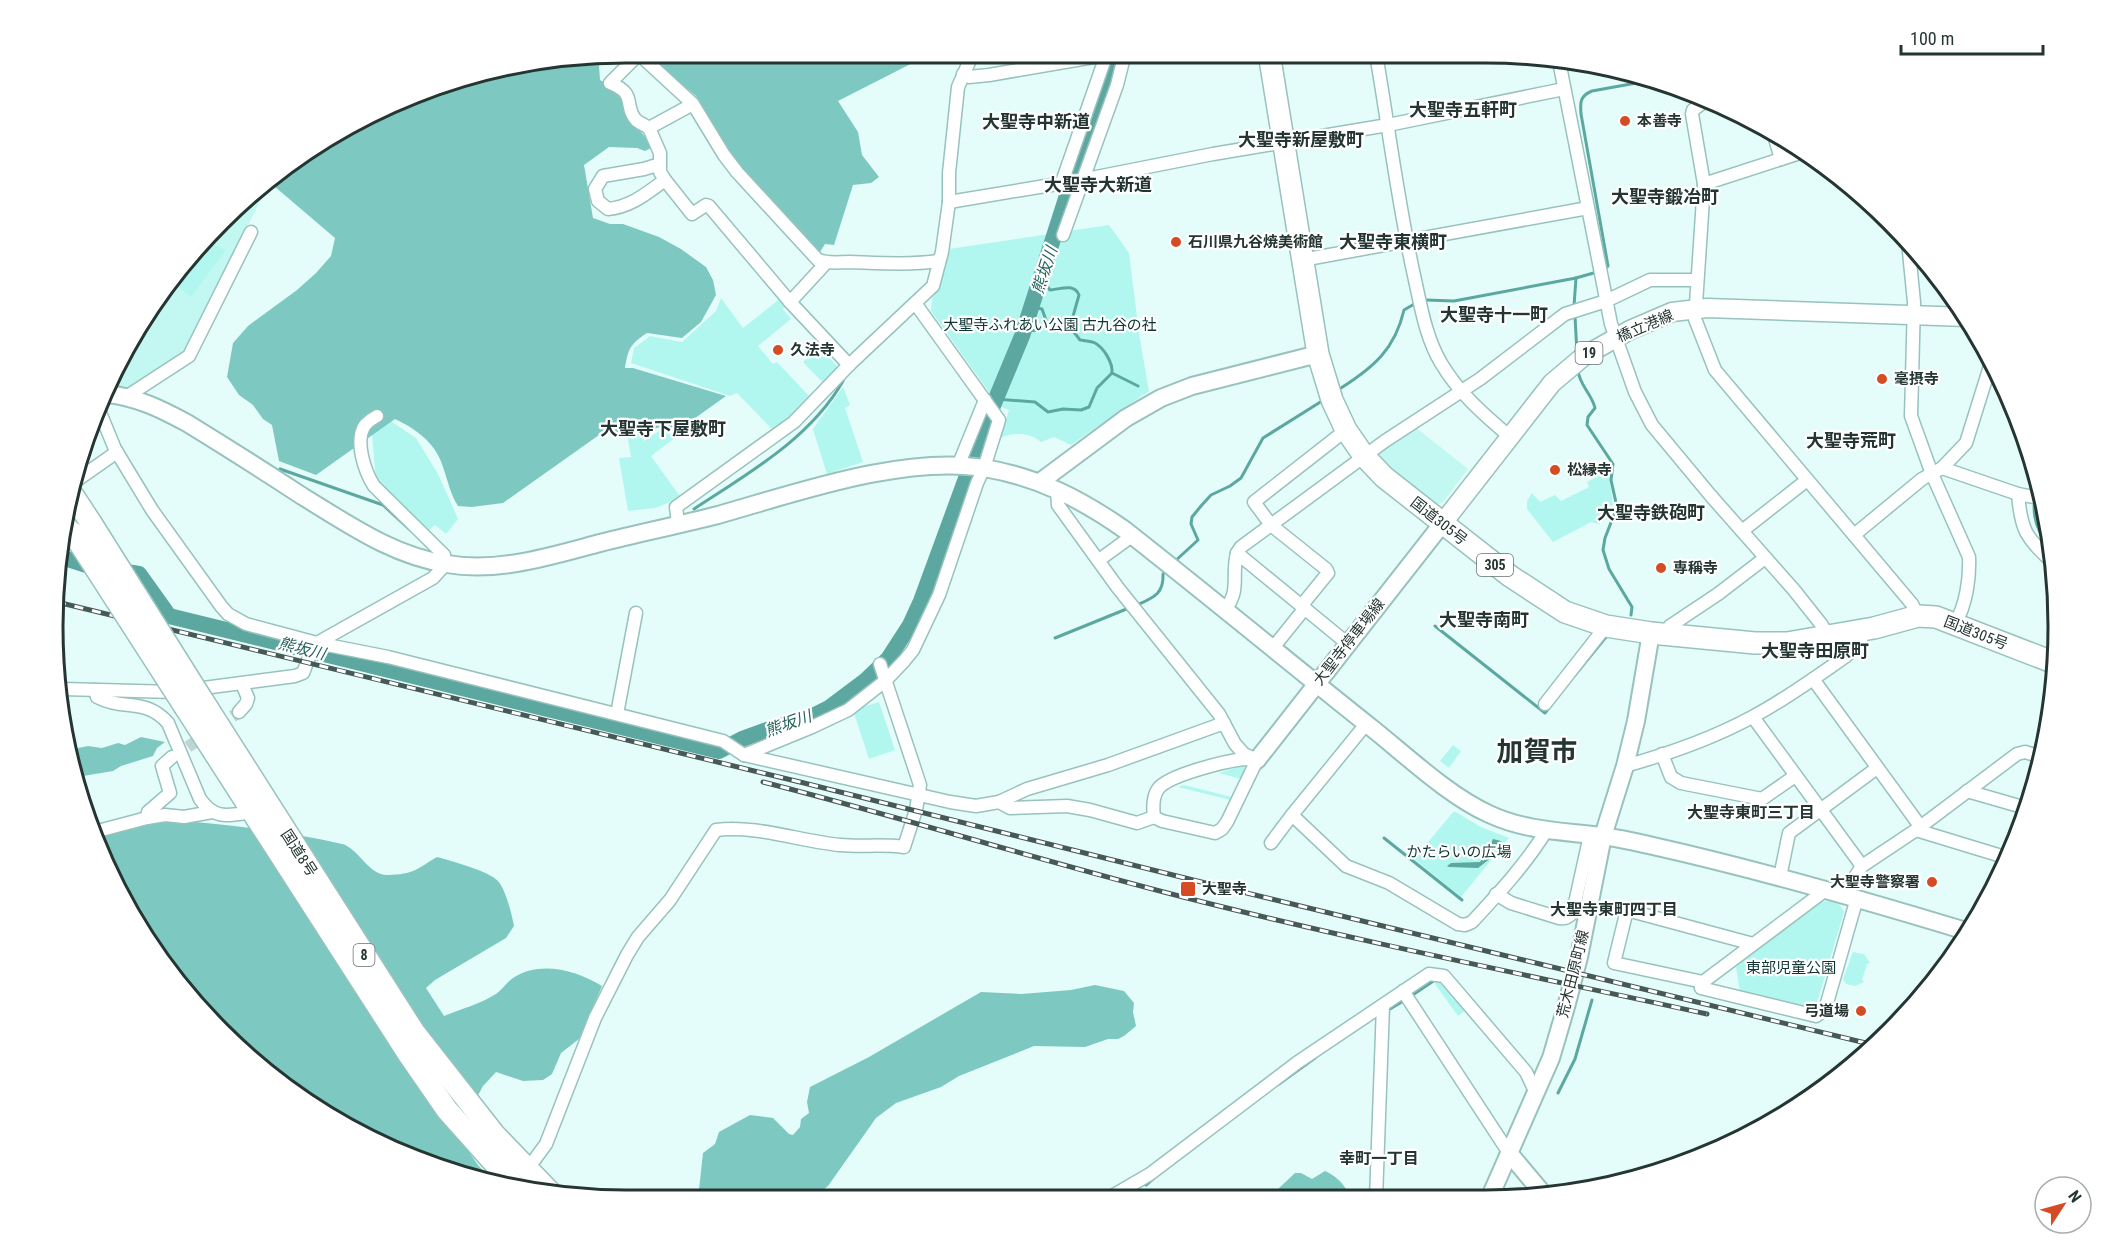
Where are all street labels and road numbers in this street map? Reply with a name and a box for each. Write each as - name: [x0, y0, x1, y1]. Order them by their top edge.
- street label: 橋立港線: [1614, 306, 1676, 346]
- road number: 19: [1576, 342, 1602, 364]
- street label: 国道305号: [1407, 493, 1471, 549]
- road number: 305: [1477, 554, 1513, 576]
- street label: 大聖寺停車場線: [1310, 595, 1388, 689]
- street label: 国道305号: [1941, 613, 2011, 653]
- street label: 国道8号: [277, 826, 321, 880]
- street label: 荒木田原町線: [1553, 928, 1593, 1020]
- road number: 8: [354, 944, 374, 966]

